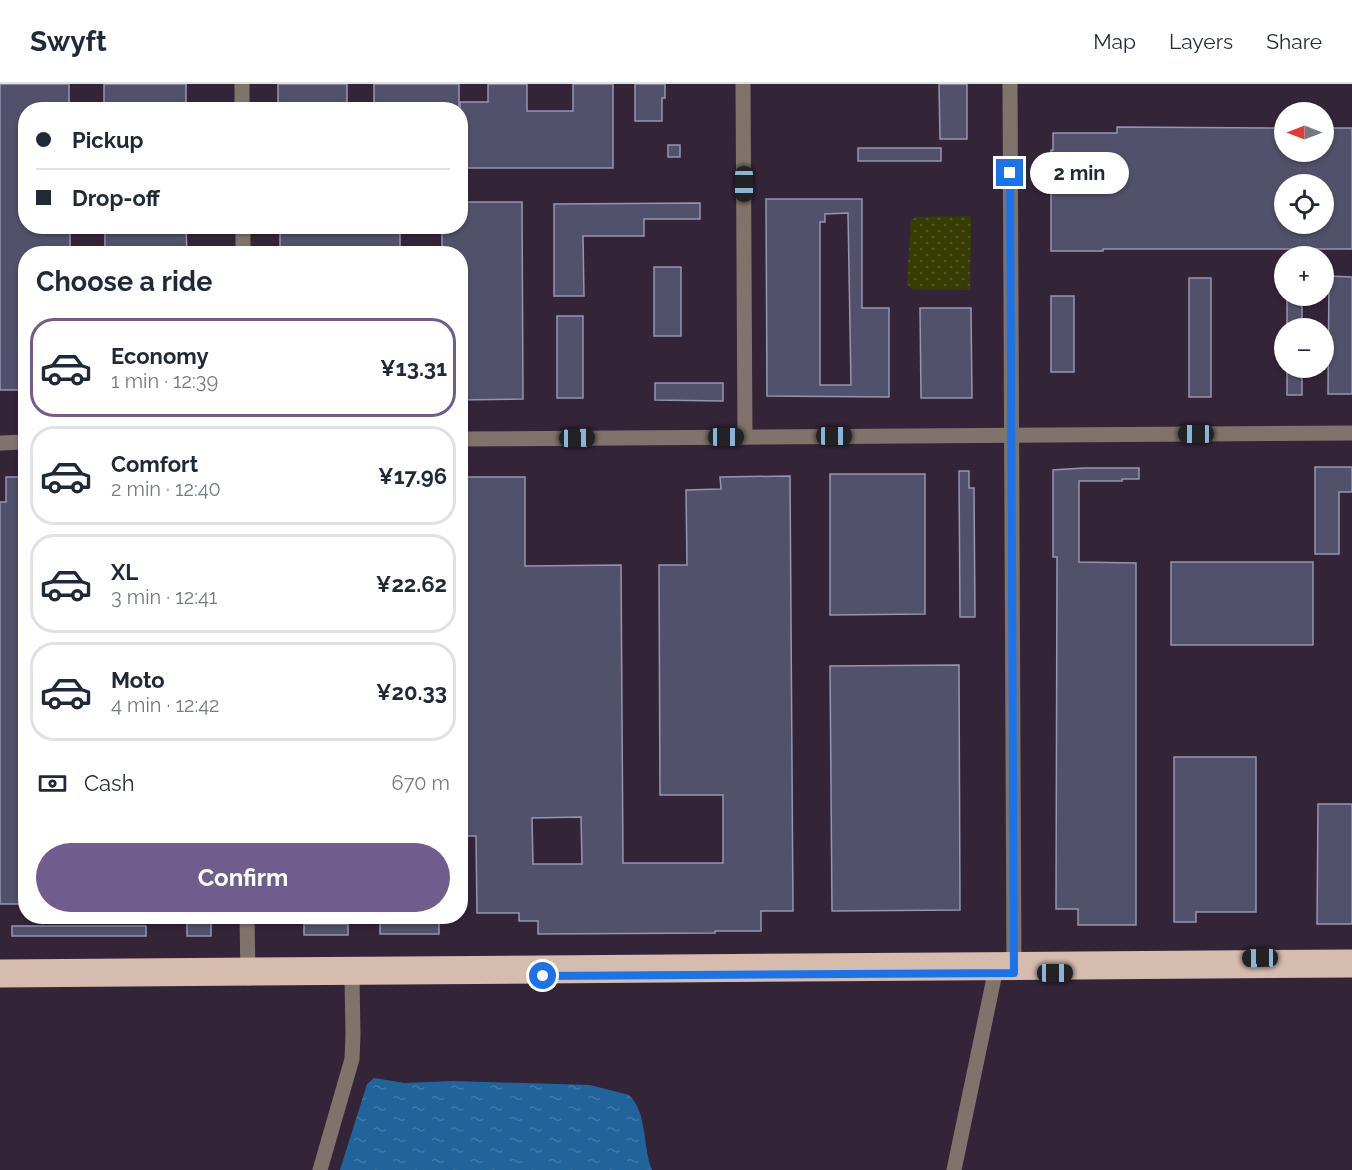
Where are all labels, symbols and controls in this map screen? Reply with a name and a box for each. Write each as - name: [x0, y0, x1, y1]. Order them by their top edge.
- text: Swyft: [30, 25, 107, 58]
- text: Map: [1093, 29, 1136, 54]
- text: Layers: [1169, 29, 1233, 54]
- text: Share: [1266, 29, 1322, 54]
- north arrow: [1274, 102, 1334, 162]
- map controls: [1274, 102, 1334, 378]
- text: Pickup: [72, 127, 144, 153]
- callout: 2 min: [1031, 152, 1130, 194]
- route end: [996, 159, 1023, 186]
- text: 2 min: [1054, 161, 1105, 185]
- car: [735, 166, 753, 202]
- button: locate: [1274, 174, 1334, 234]
- text: Drop-off: [72, 185, 160, 211]
- button: +: [1274, 246, 1334, 306]
- text: Choose a ride: [36, 266, 212, 297]
- button: −: [1274, 318, 1334, 378]
- icon: car: [39, 341, 93, 395]
- text: Economy: [111, 343, 209, 369]
- text: ¥13.31: [380, 355, 447, 381]
- text: 1 min · 12:39: [111, 369, 218, 393]
- car: [1178, 425, 1214, 443]
- car: [816, 427, 852, 445]
- car: [708, 428, 744, 446]
- car: [559, 429, 595, 447]
- icon: car: [39, 449, 93, 503]
- text: Comfort: [111, 451, 198, 477]
- text: ¥17.96: [378, 463, 447, 489]
- text: 2 min · 12:40: [111, 477, 221, 501]
- icon: car: [39, 557, 93, 611]
- text: XL: [111, 559, 138, 585]
- text: ¥22.62: [376, 571, 447, 597]
- text: 3 min · 12:41: [111, 585, 217, 609]
- icon: car: [39, 665, 93, 719]
- text: Moto: [111, 667, 165, 693]
- text: ¥20.33: [376, 679, 447, 705]
- text: 4 min · 12:42: [111, 693, 219, 717]
- icon: cash: [36, 767, 69, 800]
- text: Cash: [84, 770, 135, 796]
- text: 670 m: [392, 771, 450, 795]
- button: Confirm: [36, 843, 450, 912]
- car: [1242, 949, 1278, 967]
- route start: [529, 962, 556, 989]
- car: [1037, 964, 1073, 982]

